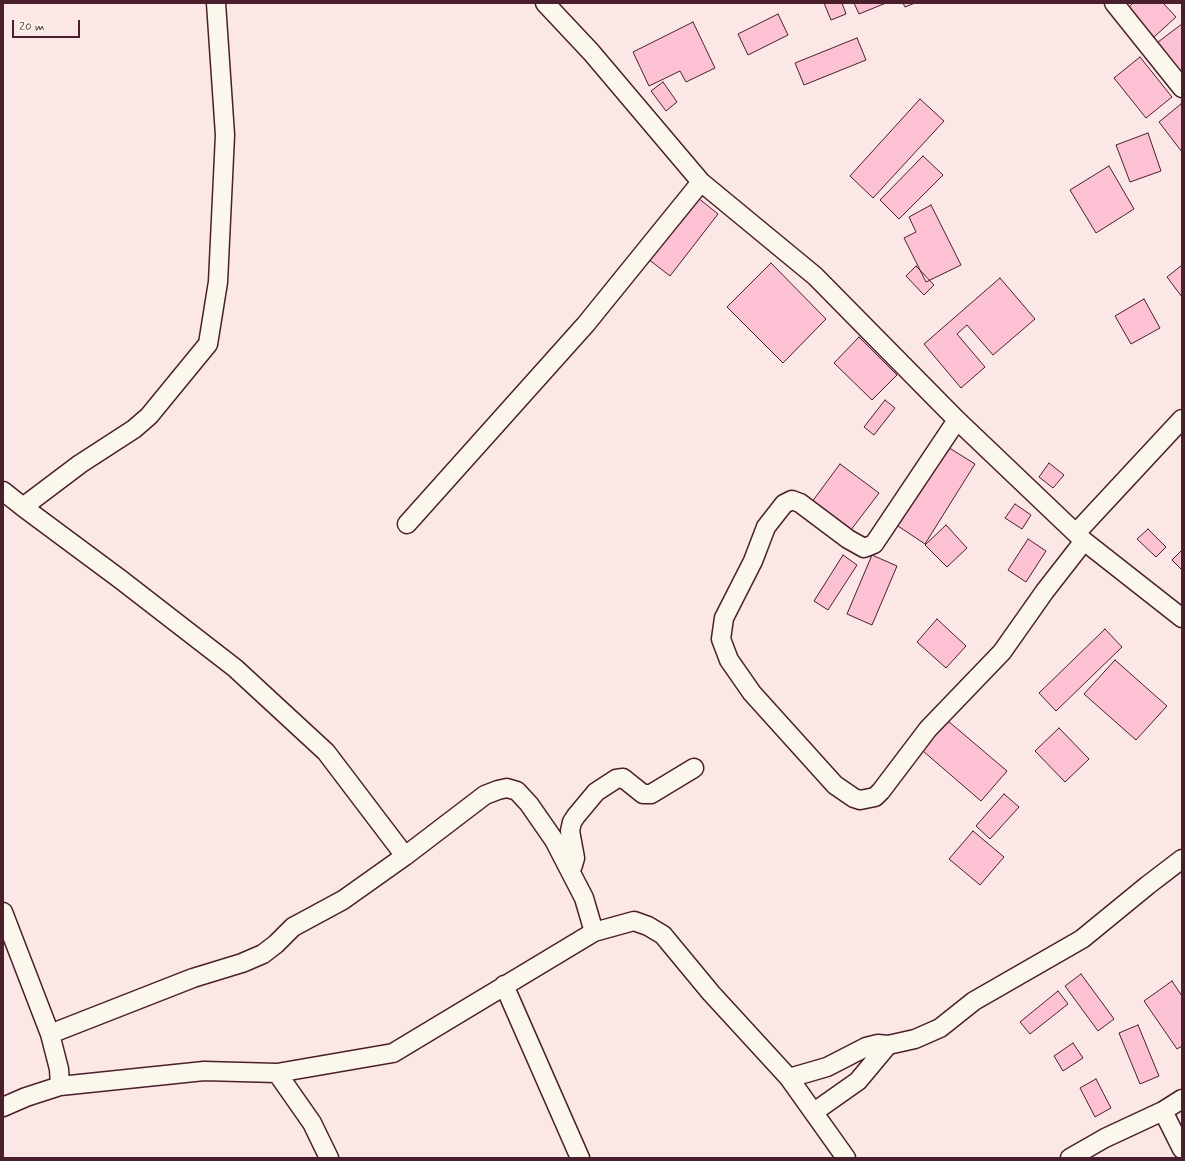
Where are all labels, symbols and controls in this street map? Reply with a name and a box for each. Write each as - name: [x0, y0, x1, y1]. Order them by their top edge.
- scale bar: [14, 12, 82, 38]
- text: 20 m: [19, 19, 45, 35]

